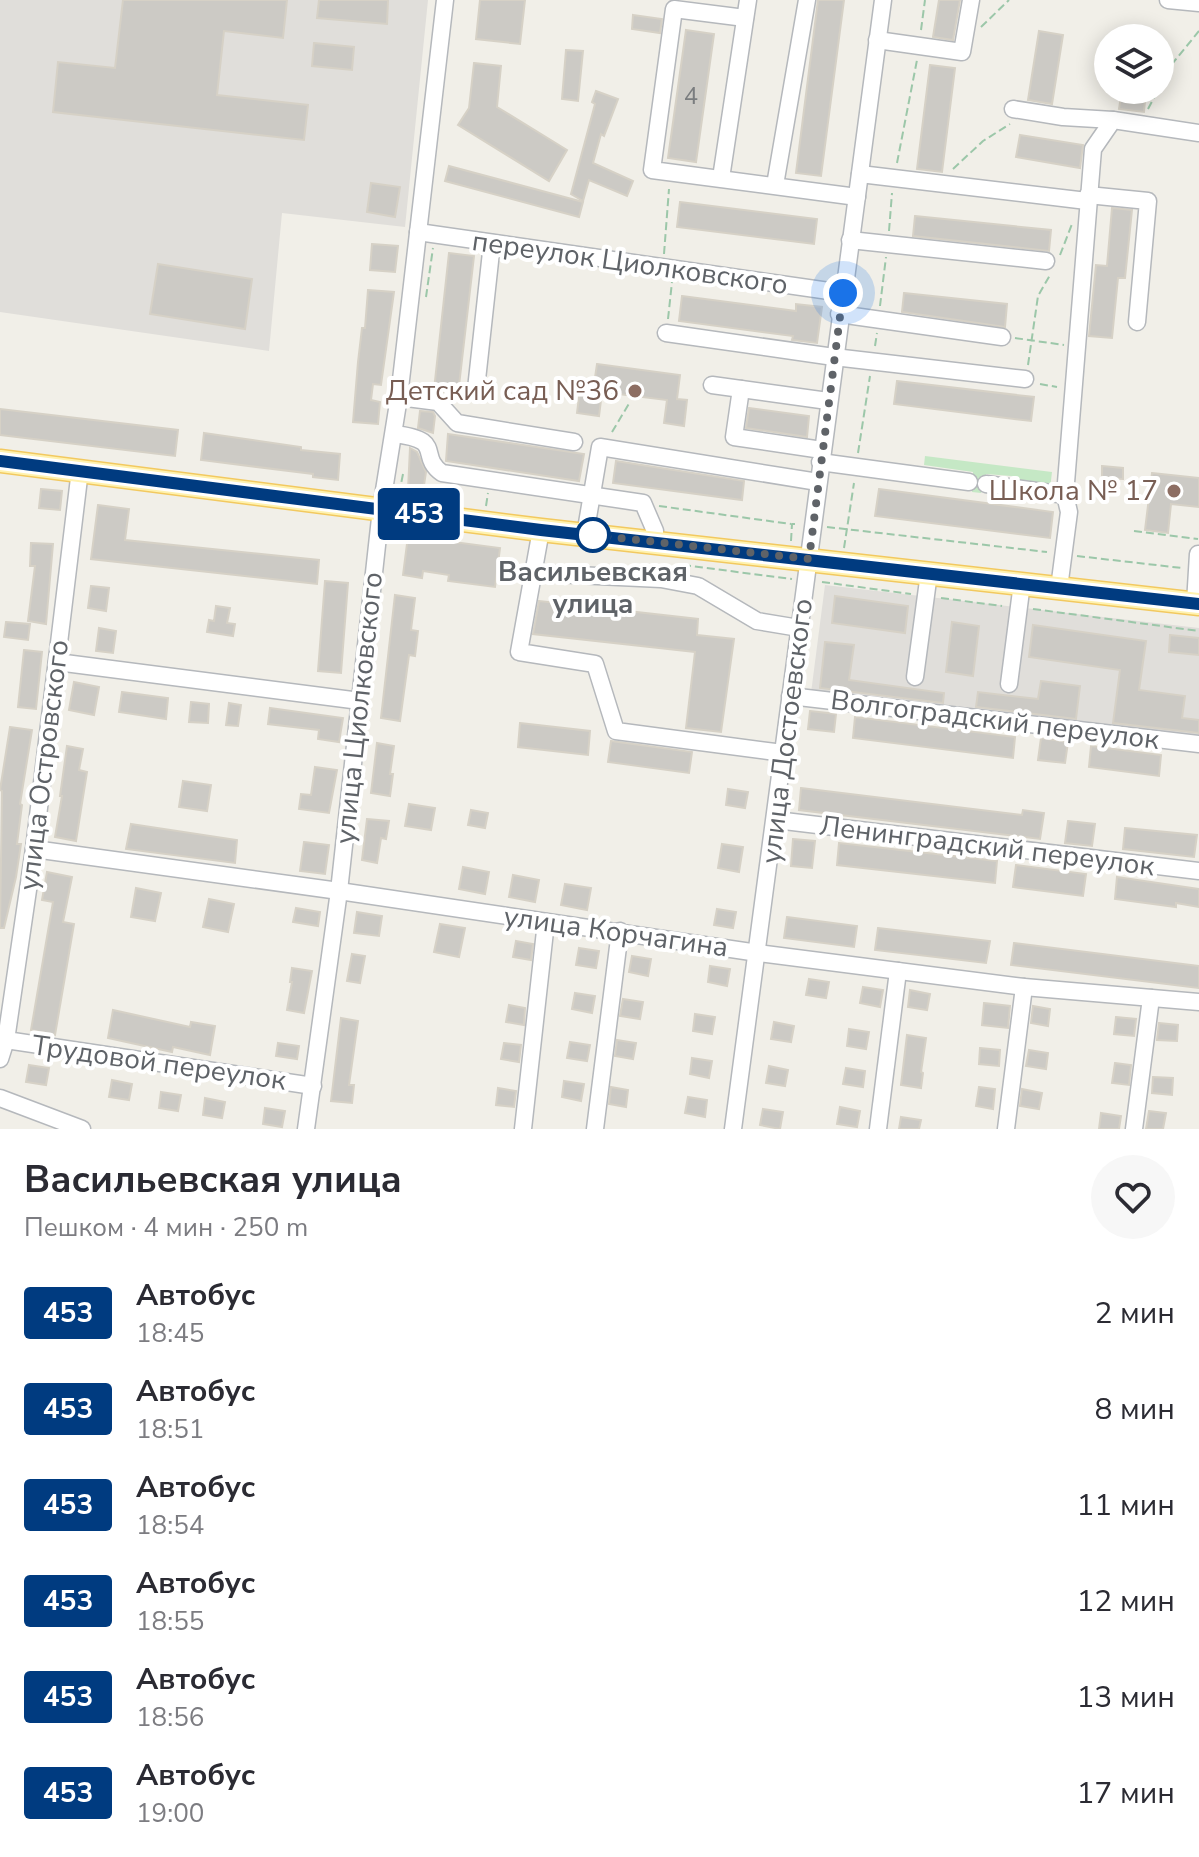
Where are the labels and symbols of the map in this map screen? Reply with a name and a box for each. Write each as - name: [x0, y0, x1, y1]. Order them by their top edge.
- house number: 4: [684, 80, 698, 112]
- street label: переулок Циолковского: [470, 222, 790, 304]
- your location: [823, 273, 863, 313]
- place label: Детский сад №36: [386, 372, 619, 410]
- marker: Детский сад №36: [626, 382, 644, 400]
- place label: Школа № 17: [989, 472, 1158, 510]
- marker: Школа № 17: [1165, 482, 1183, 500]
- line badge: 453: [373, 488, 465, 540]
- marker: Васильевская улица: [576, 518, 610, 552]
- place label: Васильевская улица: [498, 553, 688, 623]
- street label: улица Циолковского: [326, 570, 392, 846]
- street label: улица Достоевского: [752, 596, 822, 866]
- street label: улица Островского: [10, 638, 78, 892]
- street label: Волгоградский переулок: [829, 681, 1162, 759]
- street label: Ленинградский переулок: [817, 807, 1157, 885]
- street label: улица Корчагина: [501, 897, 731, 967]
- street label: Трудовой переулок: [29, 1026, 289, 1100]

